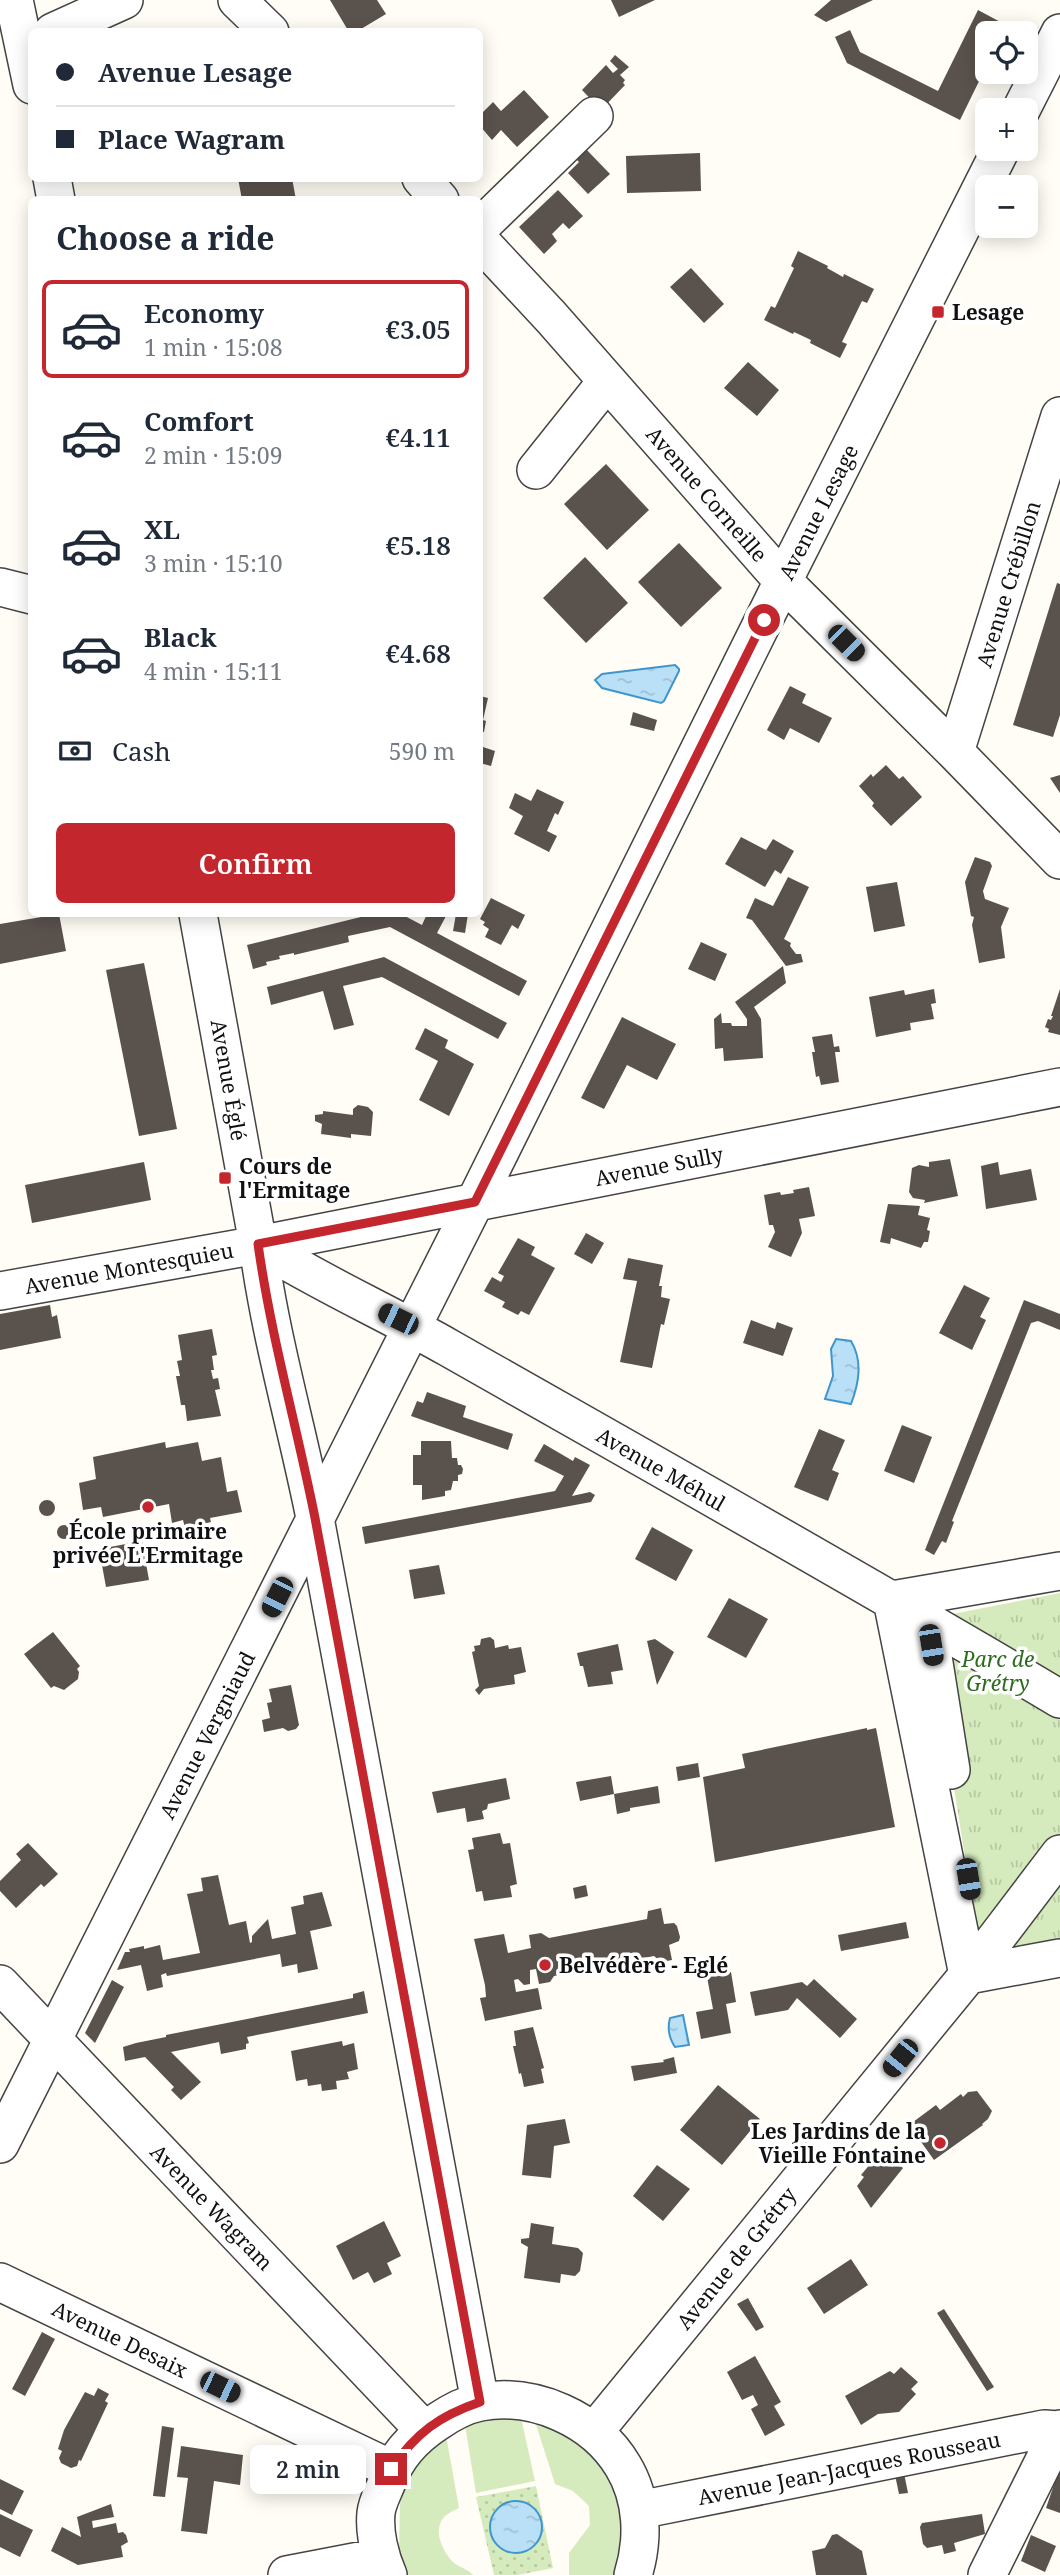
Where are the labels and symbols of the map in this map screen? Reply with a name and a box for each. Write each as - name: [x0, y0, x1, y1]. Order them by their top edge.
- place label: Lesage: [952, 298, 1024, 326]
- marker: Lesage: [930, 304, 946, 320]
- street label: Avenue Corneille: [640, 420, 774, 568]
- street label: Avenue Lesage: [772, 439, 864, 585]
- street label: Avenue Crébillon: [969, 497, 1047, 671]
- route start: [748, 604, 780, 636]
- car: [824, 621, 869, 665]
- street label: Avenue Églé: [205, 1017, 253, 1143]
- street label: Avenue Sully: [592, 1140, 726, 1192]
- place label: Cours de l'Ermitage: [239, 1152, 350, 1204]
- marker: Cours de l'Ermitage: [217, 1170, 233, 1186]
- street label: Avenue Montesquieu: [22, 1236, 236, 1300]
- car: [375, 1300, 422, 1338]
- street label: Avenue Méhul: [591, 1421, 731, 1518]
- marker: École primaire privée L'Ermitage: [140, 1499, 156, 1515]
- place label: École primaire privée L'Ermitage: [53, 1517, 243, 1569]
- car: [259, 1574, 296, 1620]
- car: [918, 1623, 945, 1667]
- park label: Parc de Grétry: [961, 1645, 1034, 1697]
- street label: Avenue Vergniaud: [153, 1647, 261, 1823]
- car: [955, 1857, 982, 1901]
- place label: Belvédère - Eglé: [559, 1951, 728, 1979]
- marker: Belvédère - Eglé: [537, 1957, 553, 1973]
- car: [879, 2035, 922, 2081]
- place label: Les Jardins de la Vieille Fontaine: [751, 2117, 926, 2169]
- marker: Les Jardins de la Vieille Fontaine: [932, 2135, 948, 2151]
- street label: Avenue Wagram: [145, 2138, 280, 2276]
- street label: Avenue de Grétry: [670, 2181, 802, 2335]
- street label: Avenue Desaix: [48, 2294, 193, 2384]
- car: [197, 2368, 244, 2406]
- street label: Avenue Jean-Jacques Rousseau: [695, 2425, 1003, 2511]
- callout: 2 min: [251, 2444, 366, 2494]
- route end: [375, 2453, 407, 2485]

